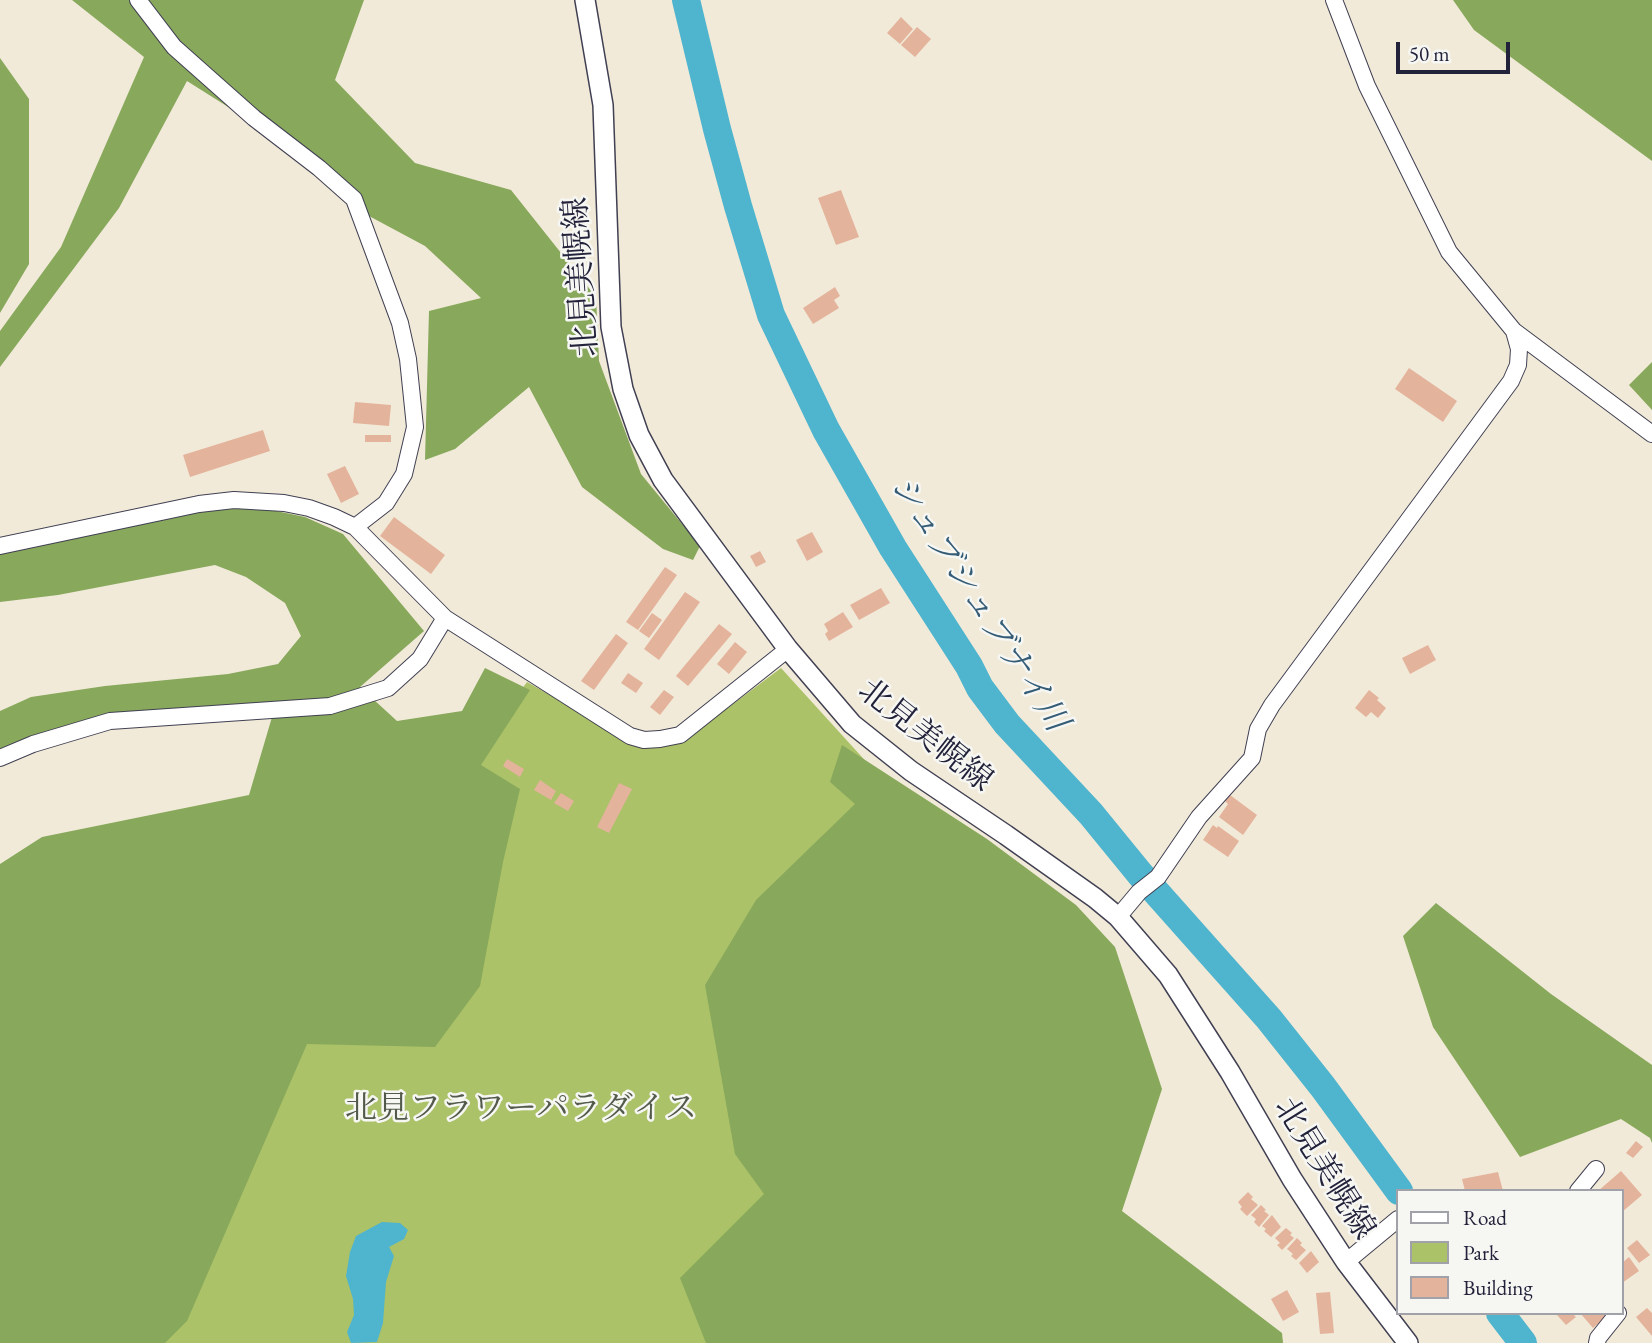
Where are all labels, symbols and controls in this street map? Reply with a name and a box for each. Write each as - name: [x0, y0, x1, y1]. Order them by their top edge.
- scale bar: [1400, 28, 1514, 72]
- text: 50 m: [1409, 40, 1450, 67]
- street label: 北見美幌線: [557, 196, 607, 358]
- water label: シュブシュブナイ川: [881, 469, 1075, 739]
- street label: 北見美幌線: [850, 672, 1000, 800]
- park label: 北見フラワーパラダイス: [345, 1090, 697, 1128]
- street label: 北見美幌線: [1265, 1091, 1383, 1247]
- legend: [1396, 1189, 1624, 1315]
- text: Road: [1463, 1204, 1507, 1231]
- text: Park: [1463, 1239, 1499, 1266]
- text: Building: [1463, 1274, 1533, 1301]

